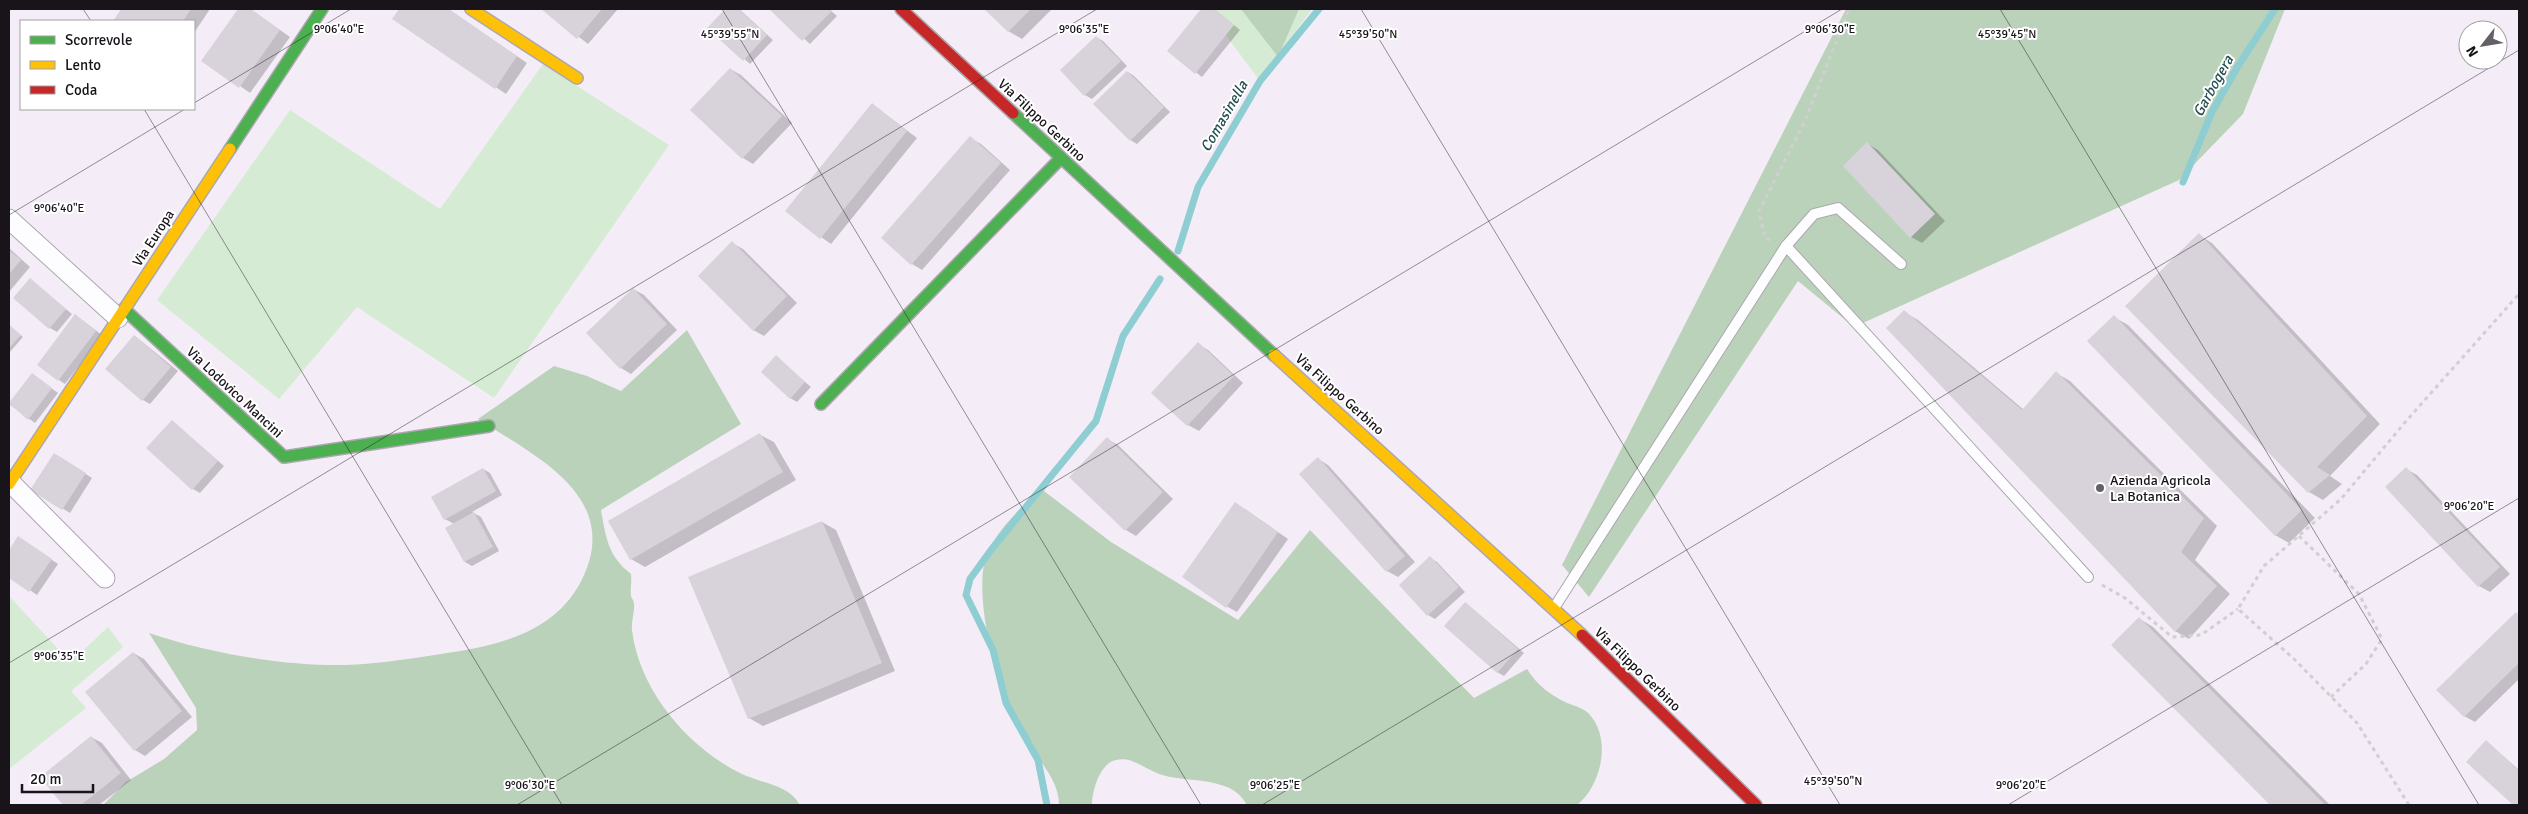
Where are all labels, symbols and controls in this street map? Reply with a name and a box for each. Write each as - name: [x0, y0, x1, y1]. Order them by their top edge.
- legend: [20, 20, 195, 110]
- north arrow: [2458, 20, 2508, 70]
- text: 9°06'40"E: [314, 22, 365, 37]
- text: 9°06'35"E: [1059, 22, 1110, 37]
- text: 9°06'30"E: [1805, 22, 1856, 37]
- text: 45°39'55"N: [701, 27, 759, 42]
- text: 45°39'50"N: [1339, 27, 1397, 42]
- text: 45°39'45"N: [1978, 27, 2036, 42]
- text: Scorrevole: [65, 31, 132, 49]
- text: N: [2462, 43, 2482, 60]
- water label: Garbogera: [2189, 52, 2237, 120]
- text: Lento: [65, 56, 101, 74]
- street label: Via Filippo Gerbino: [994, 75, 1089, 165]
- water label: Comasinella: [1196, 77, 1252, 155]
- text: Coda: [65, 81, 97, 99]
- text: 9°06'40"E: [34, 201, 85, 216]
- street label: Via Europa: [129, 207, 178, 270]
- street label: Via Lodovico Mancini: [183, 343, 286, 441]
- street label: Via Filippo Gerbino: [1292, 350, 1387, 439]
- place label: Azienda Agricola La Botanica: [2110, 472, 2211, 505]
- marker: Azienda Agricola La Botanica: [2094, 482, 2106, 494]
- text: 9°06'20"E: [2444, 499, 2495, 514]
- street label: Via Filippo Gerbino: [1591, 624, 1684, 715]
- text: 9°06'35"E: [34, 649, 85, 664]
- scale bar: [22, 762, 94, 794]
- text: 20 m: [30, 770, 61, 788]
- text: 45°39'50"N: [1804, 774, 1862, 789]
- text: 9°06'30"E: [505, 778, 556, 793]
- text: 9°06'25"E: [1250, 778, 1301, 793]
- text: 9°06'20"E: [1996, 778, 2047, 793]

